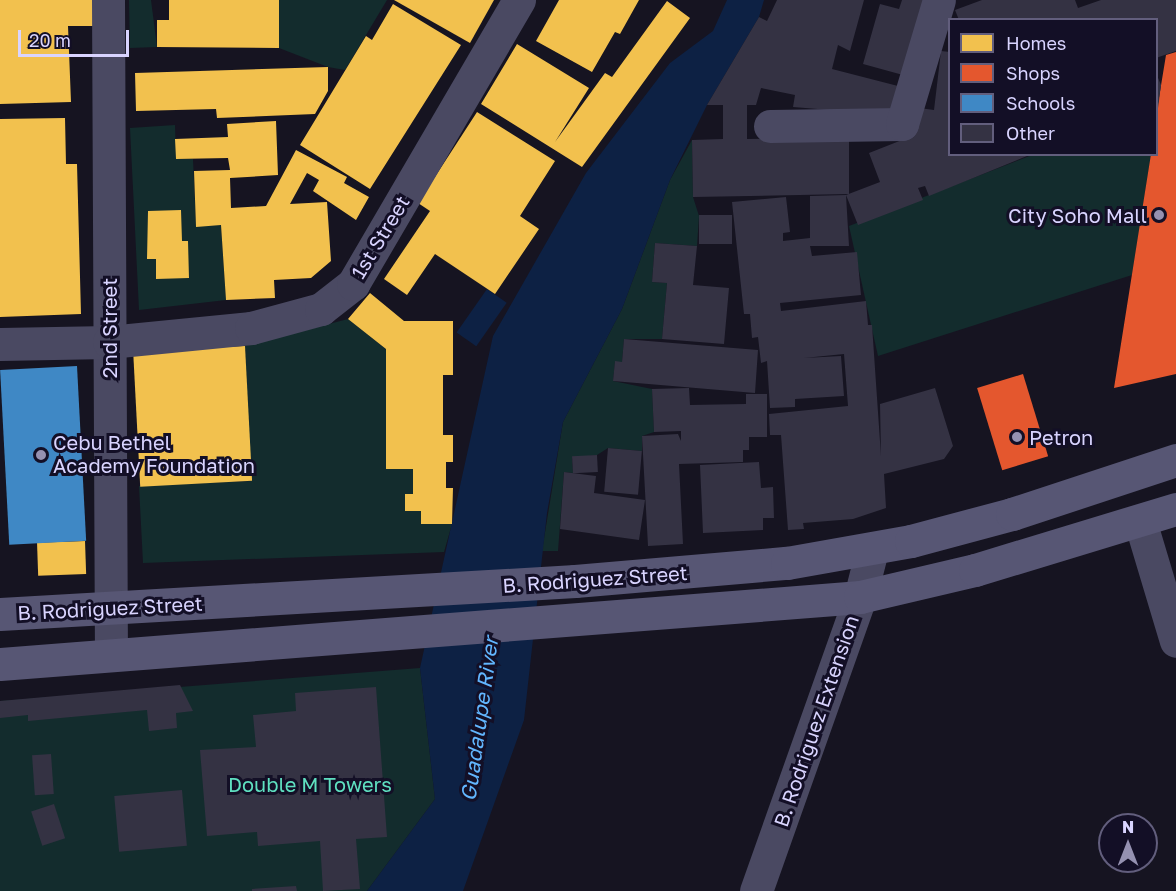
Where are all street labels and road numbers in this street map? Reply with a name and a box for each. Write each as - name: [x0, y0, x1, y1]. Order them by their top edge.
- street label: 1st Street: [346, 191, 414, 283]
- street label: 2nd Street: [97, 278, 121, 378]
- street label: B. Rodriguez Street: [502, 561, 688, 597]
- street label: B. Rodriguez Street: [17, 591, 203, 625]
- street label: B. Rodriguez Extension: [769, 612, 863, 830]

